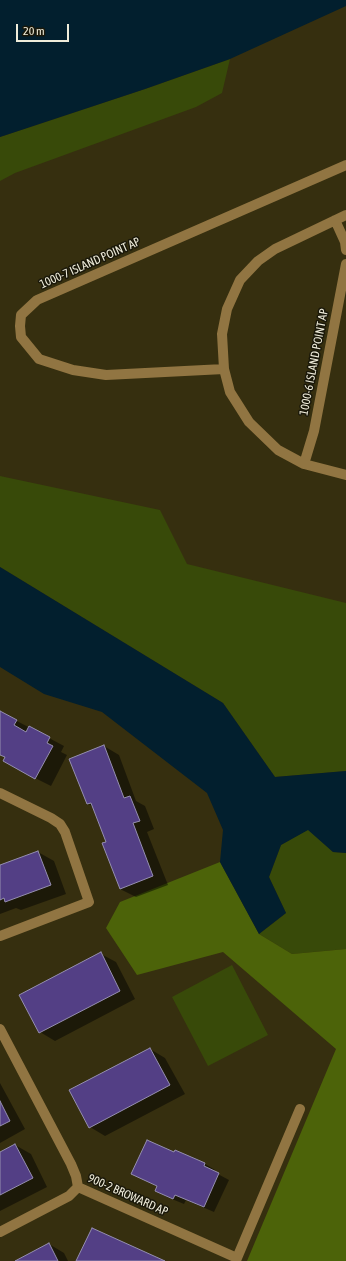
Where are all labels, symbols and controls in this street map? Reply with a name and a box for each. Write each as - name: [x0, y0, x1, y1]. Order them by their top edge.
- scale bar: [18, 16, 71, 42]
- text: 20 m: [23, 24, 45, 38]
- street label: 1000-7 ISLAND POINT AP: [37, 234, 143, 292]
- street label: 1000-6 ISLAND POINT AP: [297, 307, 331, 417]
- street label: 900-2 BROWARD AP: [86, 1171, 170, 1219]

